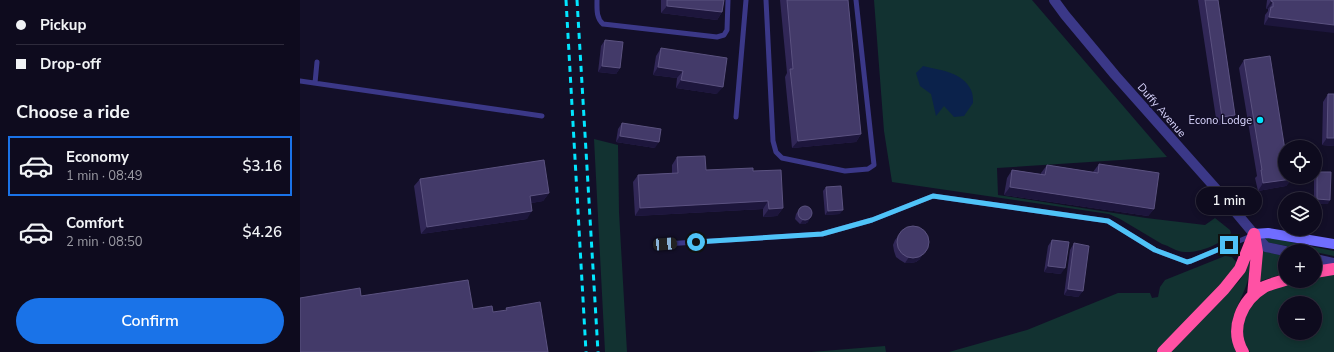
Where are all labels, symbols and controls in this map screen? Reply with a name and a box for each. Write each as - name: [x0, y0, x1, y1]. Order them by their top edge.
- text: Pickup: [40, 15, 86, 35]
- text: Drop-off: [40, 54, 101, 74]
- street label: Duffy Avenue: [1134, 80, 1189, 141]
- text: Choose a ride: [16, 100, 130, 124]
- place label: Econo Lodge: [1189, 113, 1252, 128]
- marker: Econo Lodge: [1255, 115, 1265, 125]
- map controls: [1278, 140, 1322, 340]
- button: locate: [1278, 140, 1322, 184]
- text: Economy: [66, 147, 129, 167]
- icon: car: [18, 148, 54, 184]
- text: $3.16: [242, 156, 282, 176]
- text: 1 min · 08:49: [66, 167, 142, 185]
- callout: 1 min: [1196, 187, 1262, 215]
- text: 1 min: [1212, 192, 1246, 210]
- button: layers: [1278, 192, 1322, 236]
- text: Comfort: [66, 213, 123, 233]
- icon: car: [18, 214, 54, 250]
- text: $4.26: [242, 222, 282, 242]
- text: 2 min · 08:50: [66, 233, 142, 251]
- route start: [687, 233, 705, 251]
- route end: [1220, 236, 1238, 254]
- car: [653, 237, 677, 251]
- button: +: [1278, 244, 1322, 288]
- button: −: [1278, 296, 1322, 340]
- button: Confirm: [16, 298, 284, 344]

